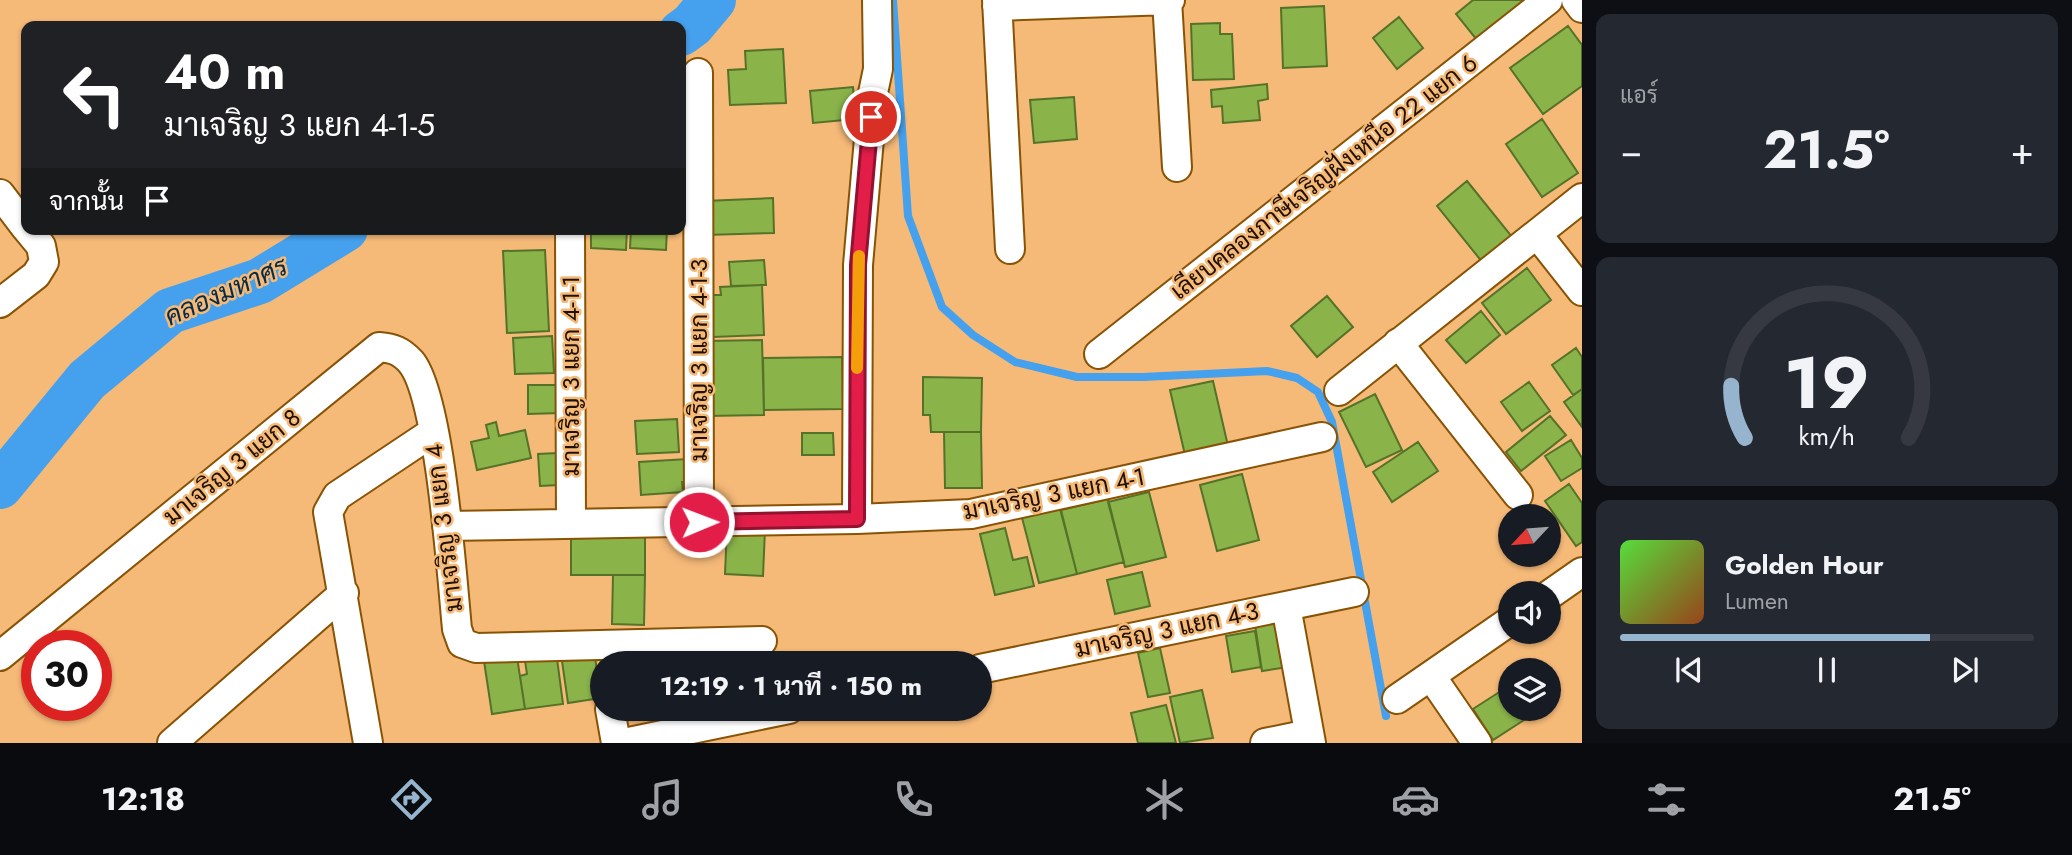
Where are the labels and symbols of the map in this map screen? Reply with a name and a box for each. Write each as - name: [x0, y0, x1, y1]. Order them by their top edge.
- street label: เลียบคลองภาษีเจริญฝั่งเหนือ 22 แยก 6: [1161, 44, 1485, 308]
- pin: [841, 87, 901, 147]
- water label: คลองมหาศร: [158, 246, 295, 335]
- street label: มาเจริญ 3 แยก 4-1-3: [681, 259, 716, 461]
- street label: มาเจริญ 3 แยก 4-1-1: [553, 276, 588, 476]
- street label: มาเจริญ 3 แยก 8: [155, 400, 308, 533]
- street label: มาเจริญ 3 แยก 4: [416, 442, 471, 614]
- street label: มาเจริญ 3 แยก 4-1: [960, 459, 1148, 528]
- position arrow: [662, 485, 736, 559]
- north arrow: [1498, 504, 1561, 567]
- street label: มาเจริญ 3 แยก 4-3: [1072, 593, 1262, 666]
- speed limit sign: 30: [21, 630, 112, 721]

